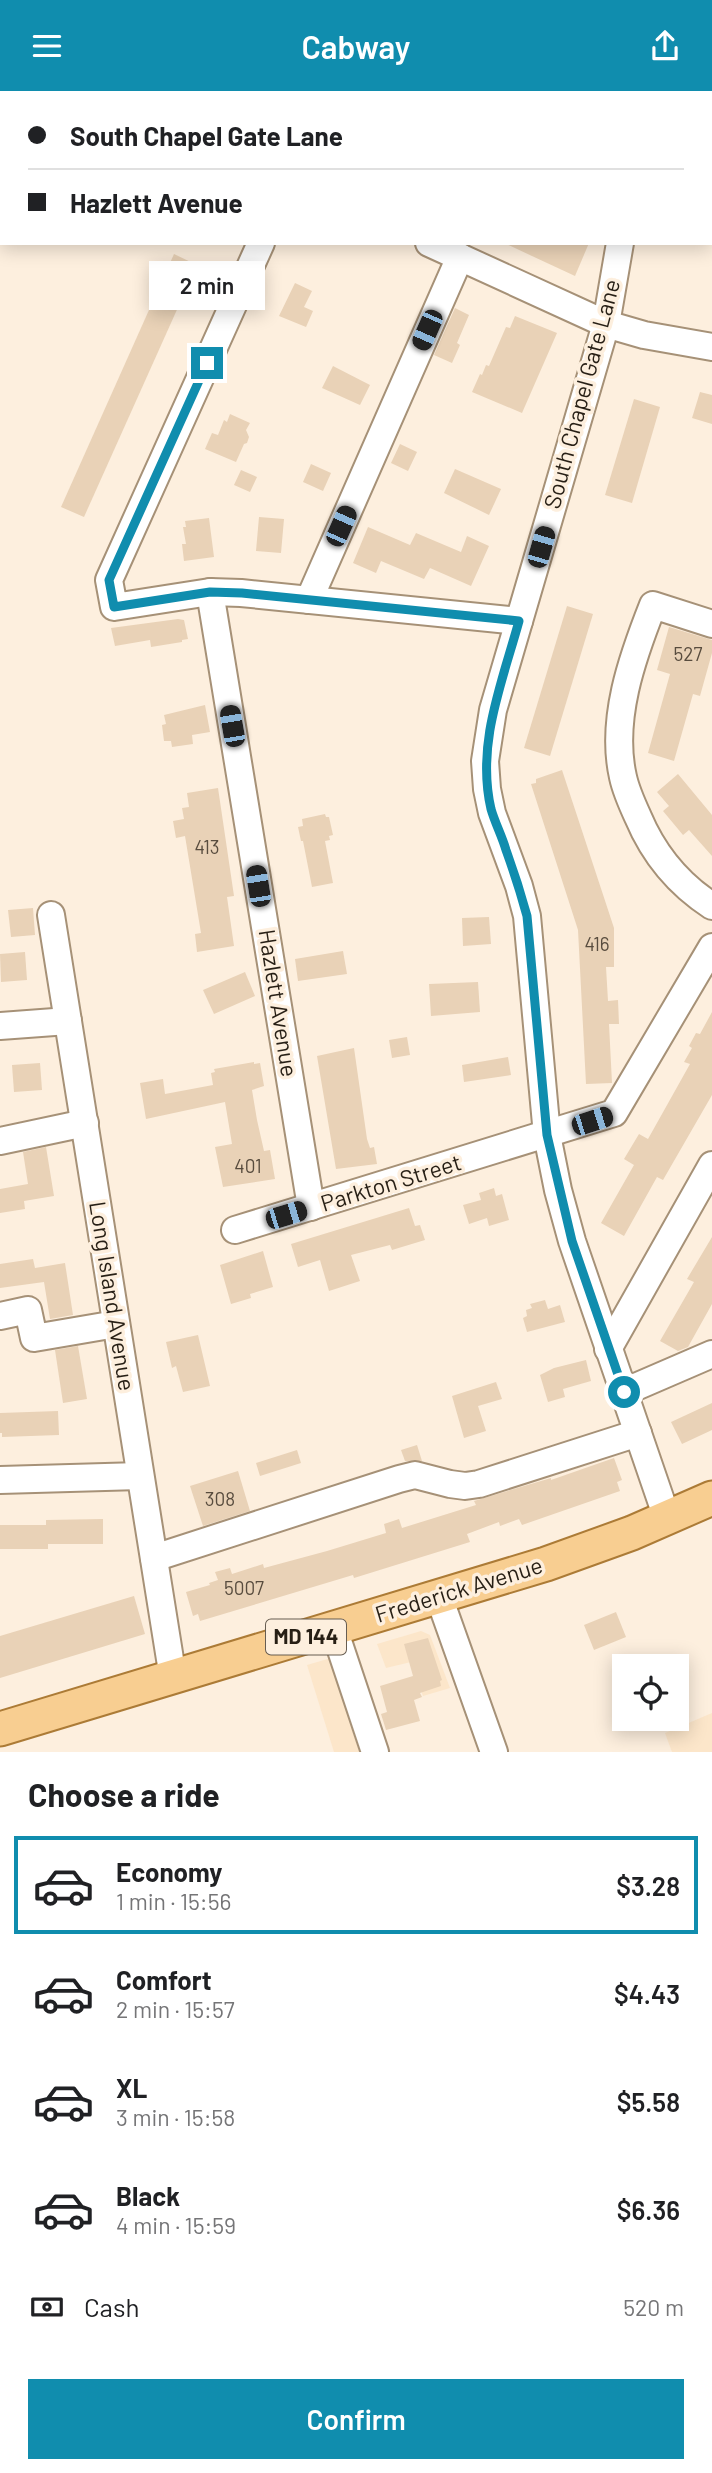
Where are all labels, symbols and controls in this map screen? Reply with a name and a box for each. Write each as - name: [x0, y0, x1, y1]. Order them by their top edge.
- icon: menu: [28, 27, 66, 65]
- text: Cabway: [302, 27, 411, 65]
- icon: share: [646, 27, 684, 65]
- text: South Chapel Gate Lane: [70, 120, 343, 151]
- text: Hazlett Avenue: [70, 187, 243, 218]
- callout: 2 min: [149, 261, 265, 310]
- text: 2 min: [180, 271, 234, 299]
- street label: South Chapel Gate Lane: [537, 276, 625, 511]
- car: [409, 307, 446, 353]
- route end: [191, 347, 223, 379]
- car: [323, 503, 360, 549]
- car: [526, 524, 557, 570]
- house number: 527: [674, 642, 702, 665]
- car: [219, 703, 246, 749]
- house number: 413: [194, 835, 220, 858]
- car: [245, 864, 272, 908]
- street label: Hazlett Avenue: [254, 927, 304, 1079]
- house number: 416: [584, 932, 610, 955]
- car: [569, 1105, 616, 1137]
- street label: Parkton Street: [317, 1147, 464, 1217]
- house number: 401: [234, 1154, 262, 1177]
- street label: Long Island Avenue: [84, 1199, 142, 1393]
- car: [263, 1199, 310, 1231]
- route start: [608, 1376, 640, 1408]
- house number: 308: [205, 1487, 235, 1510]
- street label: Frederick Avenue: [372, 1550, 546, 1628]
- house number: 5007: [224, 1576, 264, 1599]
- road number: MD 144: [266, 1619, 346, 1655]
- map controls: [612, 1654, 689, 1731]
- button: locate: [612, 1654, 689, 1731]
- text: Choose a ride: [28, 1775, 220, 1813]
- icon: car: [32, 1854, 95, 1917]
- text: Economy: [116, 1856, 222, 1887]
- text: $3.28: [616, 1870, 680, 1901]
- text: 1 min · 15:56: [116, 1887, 231, 1915]
- icon: car: [32, 1962, 95, 2025]
- text: Comfort: [116, 1964, 212, 1995]
- text: $4.43: [614, 1978, 680, 2009]
- text: 2 min · 15:57: [116, 1995, 235, 2023]
- icon: car: [32, 2070, 95, 2133]
- text: XL: [116, 2072, 147, 2103]
- text: $5.58: [617, 2086, 680, 2117]
- text: 3 min · 15:58: [116, 2103, 235, 2131]
- icon: car: [32, 2178, 95, 2241]
- text: Black: [116, 2180, 180, 2211]
- text: $6.36: [617, 2194, 680, 2225]
- text: 4 min · 15:59: [116, 2211, 236, 2239]
- icon: cash: [28, 2288, 66, 2326]
- text: Cash: [84, 2291, 139, 2322]
- text: 520 m: [623, 2293, 684, 2321]
- button: Confirm: [28, 2379, 684, 2459]

